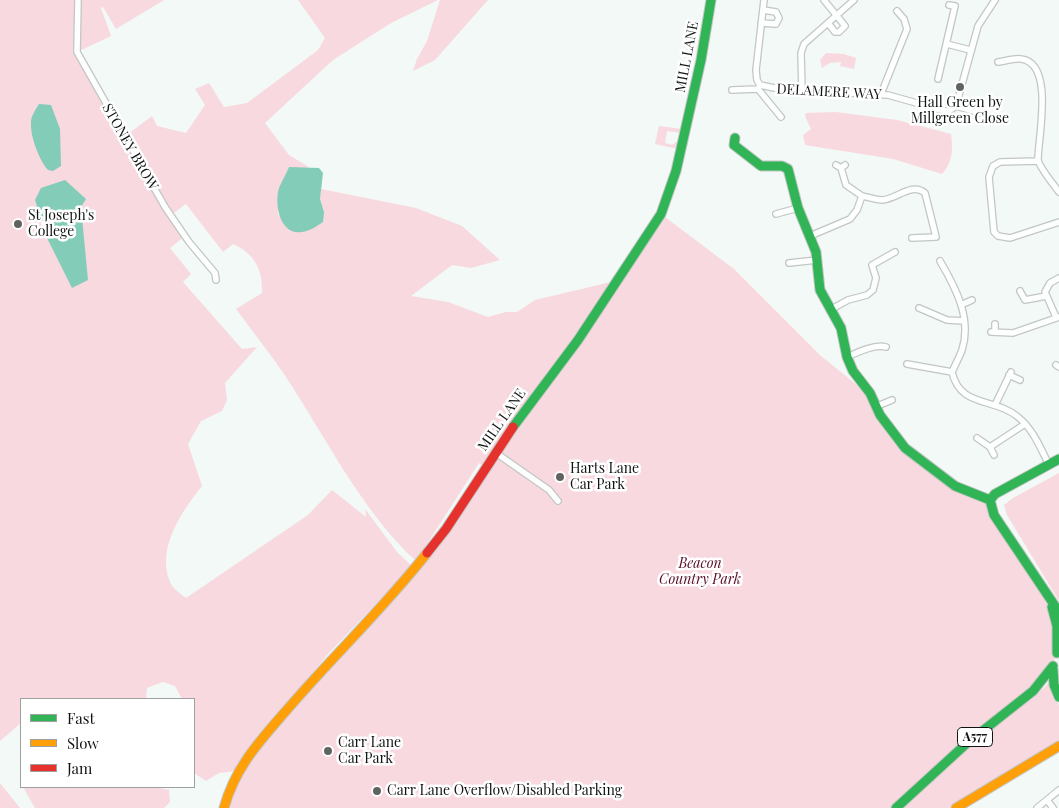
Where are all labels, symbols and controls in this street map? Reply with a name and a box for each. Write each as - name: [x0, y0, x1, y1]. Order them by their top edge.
- street label: MILL LANE: [672, 20, 702, 94]
- street label: DELAMERE WAY: [776, 81, 882, 103]
- marker: Hall Green by Millgreen Close: [954, 81, 966, 93]
- place label: Hall Green by Millgreen Close: [911, 95, 1009, 128]
- street label: STONEY BROW: [98, 101, 162, 193]
- place label: St Joseph's College: [28, 208, 94, 240]
- marker: St Joseph's College: [12, 218, 24, 230]
- street label: MILL LANE: [474, 386, 530, 454]
- place label: Harts Lane Car Park: [570, 461, 639, 494]
- marker: Harts Lane Car Park: [554, 471, 566, 483]
- park label: Beacon Country Park: [659, 556, 741, 588]
- legend: [20, 698, 195, 788]
- text: Fast: [67, 708, 95, 728]
- road number: A577: [958, 728, 992, 746]
- text: Slow: [67, 733, 99, 753]
- place label: Carr Lane Car Park: [338, 735, 401, 768]
- marker: Carr Lane Car Park: [322, 745, 334, 757]
- text: Jam: [67, 758, 92, 778]
- place label: Carr Lane Overflow/Disabled Parking: [387, 783, 622, 799]
- marker: Carr Lane Overflow/Disabled Parking: [371, 785, 383, 797]

